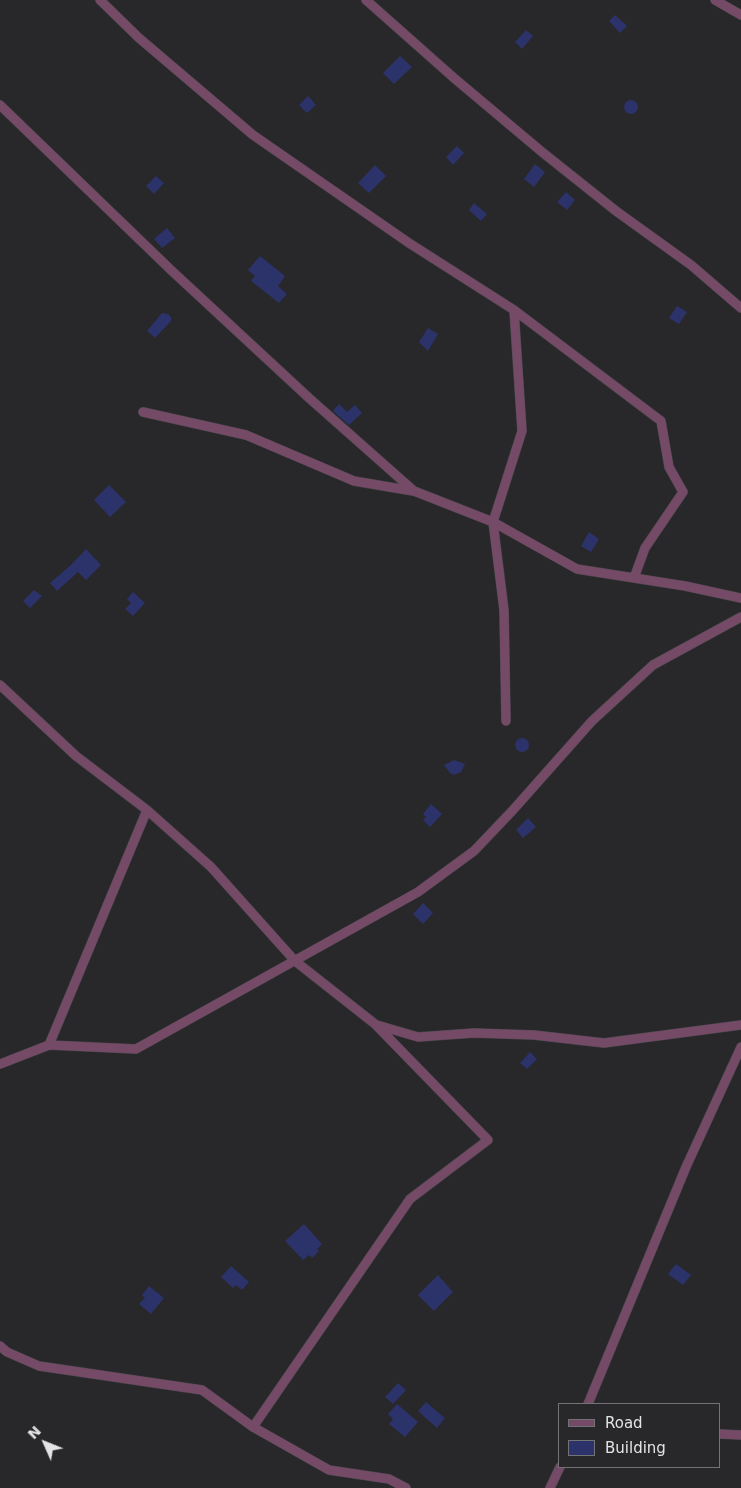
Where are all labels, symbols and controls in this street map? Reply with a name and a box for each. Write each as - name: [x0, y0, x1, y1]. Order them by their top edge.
- legend: [558, 1403, 721, 1468]
- text: Road: [605, 1414, 643, 1432]
- north arrow: [20, 1418, 70, 1468]
- text: N: [24, 1423, 44, 1442]
- text: Building: [605, 1439, 666, 1457]

